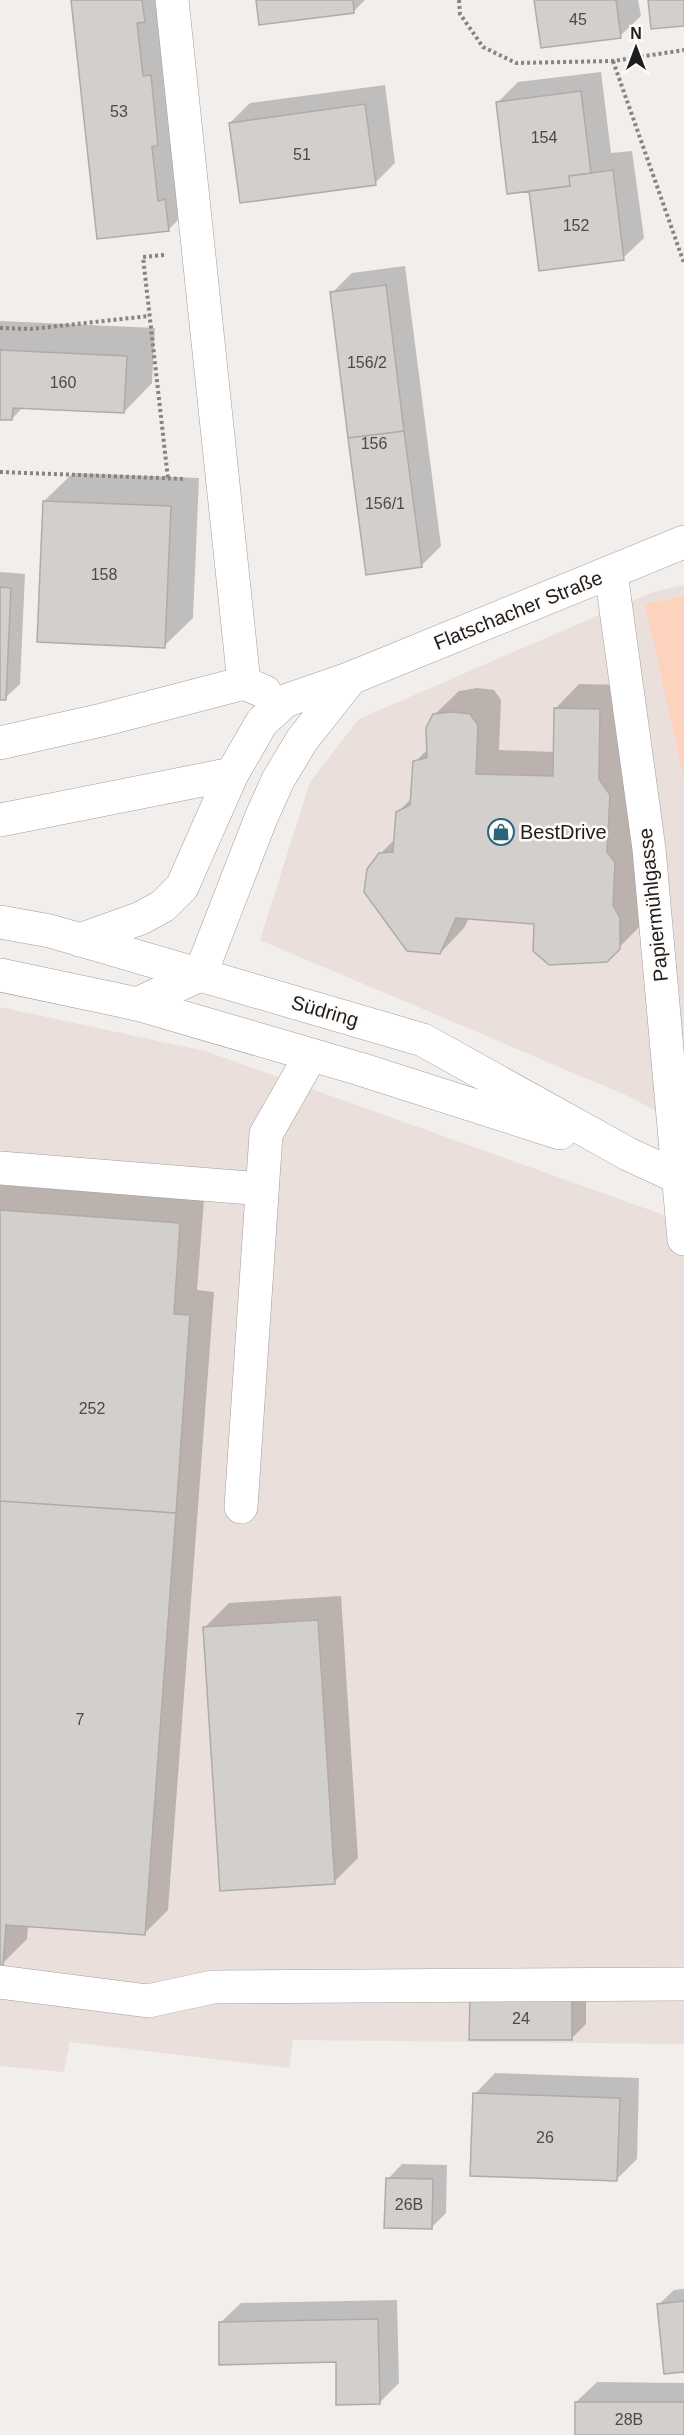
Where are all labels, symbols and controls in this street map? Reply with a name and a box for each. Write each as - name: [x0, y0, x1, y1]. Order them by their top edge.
- house number: 45: [569, 11, 587, 28]
- north arrow: [606, 18, 666, 78]
- text: N: [630, 25, 642, 42]
- house number: 53: [110, 103, 128, 120]
- house number: 154: [531, 129, 557, 146]
- house number: 51: [293, 146, 311, 163]
- house number: 152: [563, 217, 589, 234]
- house number: 156/2: [347, 354, 387, 371]
- house number: 160: [50, 374, 76, 391]
- house number: 156: [361, 435, 387, 452]
- house number: 156/1: [365, 495, 405, 512]
- house number: 158: [91, 566, 117, 583]
- street label: Flatschacher Straße: [430, 566, 606, 654]
- shop icon: BestDrive: [486, 817, 516, 847]
- place label: BestDrive: [520, 821, 607, 843]
- street label: Papiermühlgasse: [634, 827, 672, 983]
- street label: Südring: [289, 991, 361, 1031]
- house number: 252: [79, 1400, 105, 1417]
- house number: 7: [76, 1711, 85, 1728]
- house number: 24: [512, 2010, 530, 2027]
- house number: 26: [536, 2129, 554, 2146]
- house number: 26B: [395, 2196, 423, 2213]
- house number: 28B: [615, 2411, 643, 2428]

